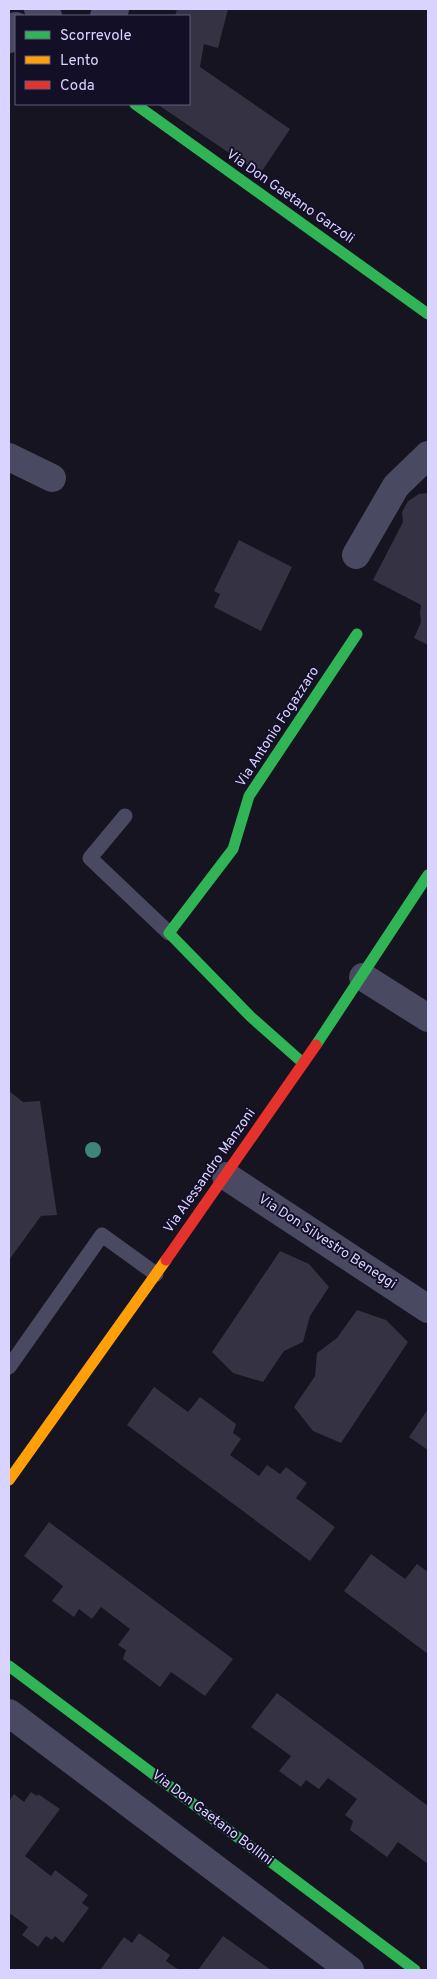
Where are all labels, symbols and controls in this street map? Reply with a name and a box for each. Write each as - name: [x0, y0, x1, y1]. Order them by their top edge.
- legend: [15, 15, 190, 105]
- text: Scorrevole: [60, 27, 132, 46]
- text: Lento: [60, 52, 99, 71]
- text: Coda: [60, 77, 95, 96]
- street label: Via Don Gaetano Garzoli: [223, 146, 357, 248]
- street label: Via Antonio Fogazzaro: [233, 663, 323, 790]
- street label: Via Alessandro Manzoni: [160, 1105, 260, 1237]
- street label: Via Don Silvestro Beneggi: [255, 1191, 399, 1293]
- street label: Via Don Gaetano Bollini: [148, 1767, 276, 1869]

